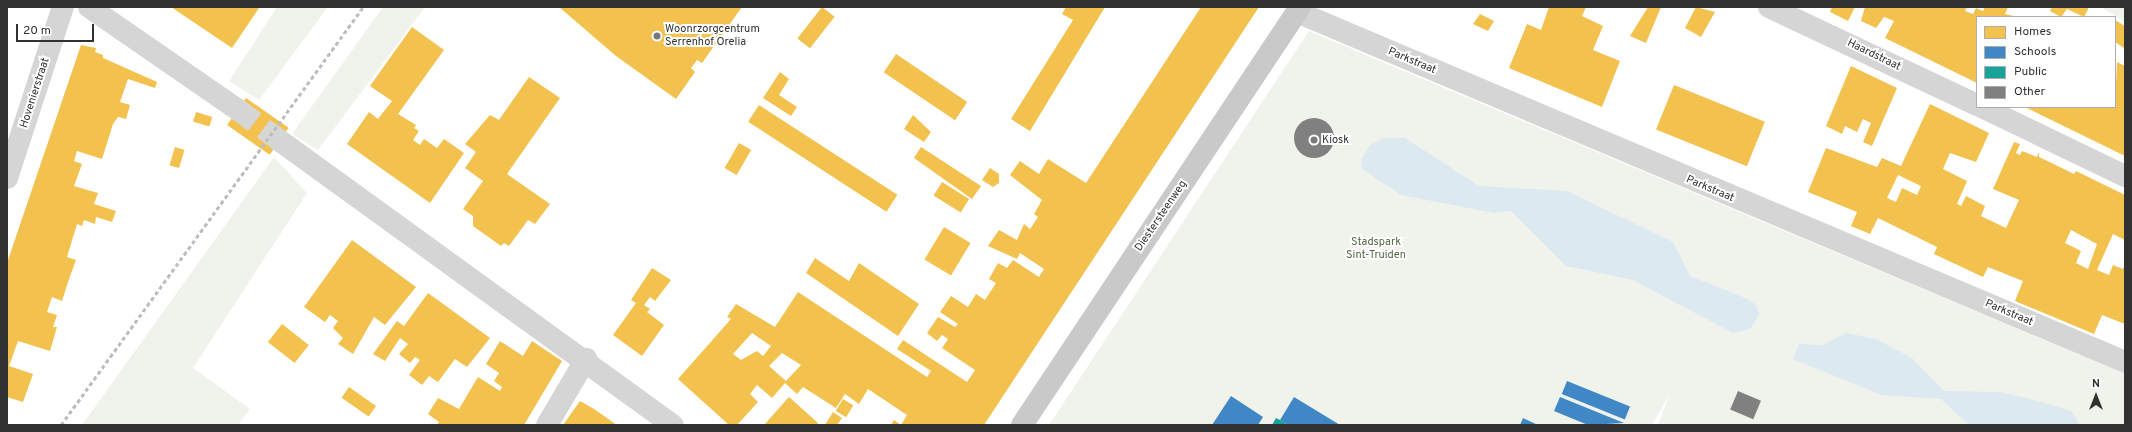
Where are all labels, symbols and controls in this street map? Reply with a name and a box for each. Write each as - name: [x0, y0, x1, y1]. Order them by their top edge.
- scale bar: [18, 16, 96, 42]
- legend: [1976, 16, 2116, 108]
- text: 20 m: [23, 23, 51, 39]
- place label: Woonrzorgcentrum Serrenhof Orelia: [665, 23, 760, 49]
- text: Homes: [2014, 24, 2051, 40]
- marker: Woonrzorgcentrum Serrenhof Orelia: [652, 31, 662, 41]
- street label: Haardstraat: [1845, 36, 1903, 74]
- text: Schools: [2014, 44, 2056, 60]
- street label: Parkstraat: [1386, 45, 1438, 77]
- street label: Hovenierstraat: [17, 56, 53, 130]
- text: Public: [2014, 64, 2047, 80]
- text: Other: [2014, 84, 2045, 100]
- place label: Kiosk: [1322, 133, 1349, 147]
- marker: Kiosk: [1309, 135, 1319, 145]
- street label: Parkstraat: [1684, 173, 1736, 205]
- street label: Diestersteenweg: [1132, 178, 1190, 254]
- park label: Stadspark Sint-Truiden: [1346, 236, 1406, 262]
- street label: Parkstraat: [1983, 297, 2035, 329]
- north arrow: [2076, 376, 2116, 416]
- text: N: [2092, 377, 2100, 391]

